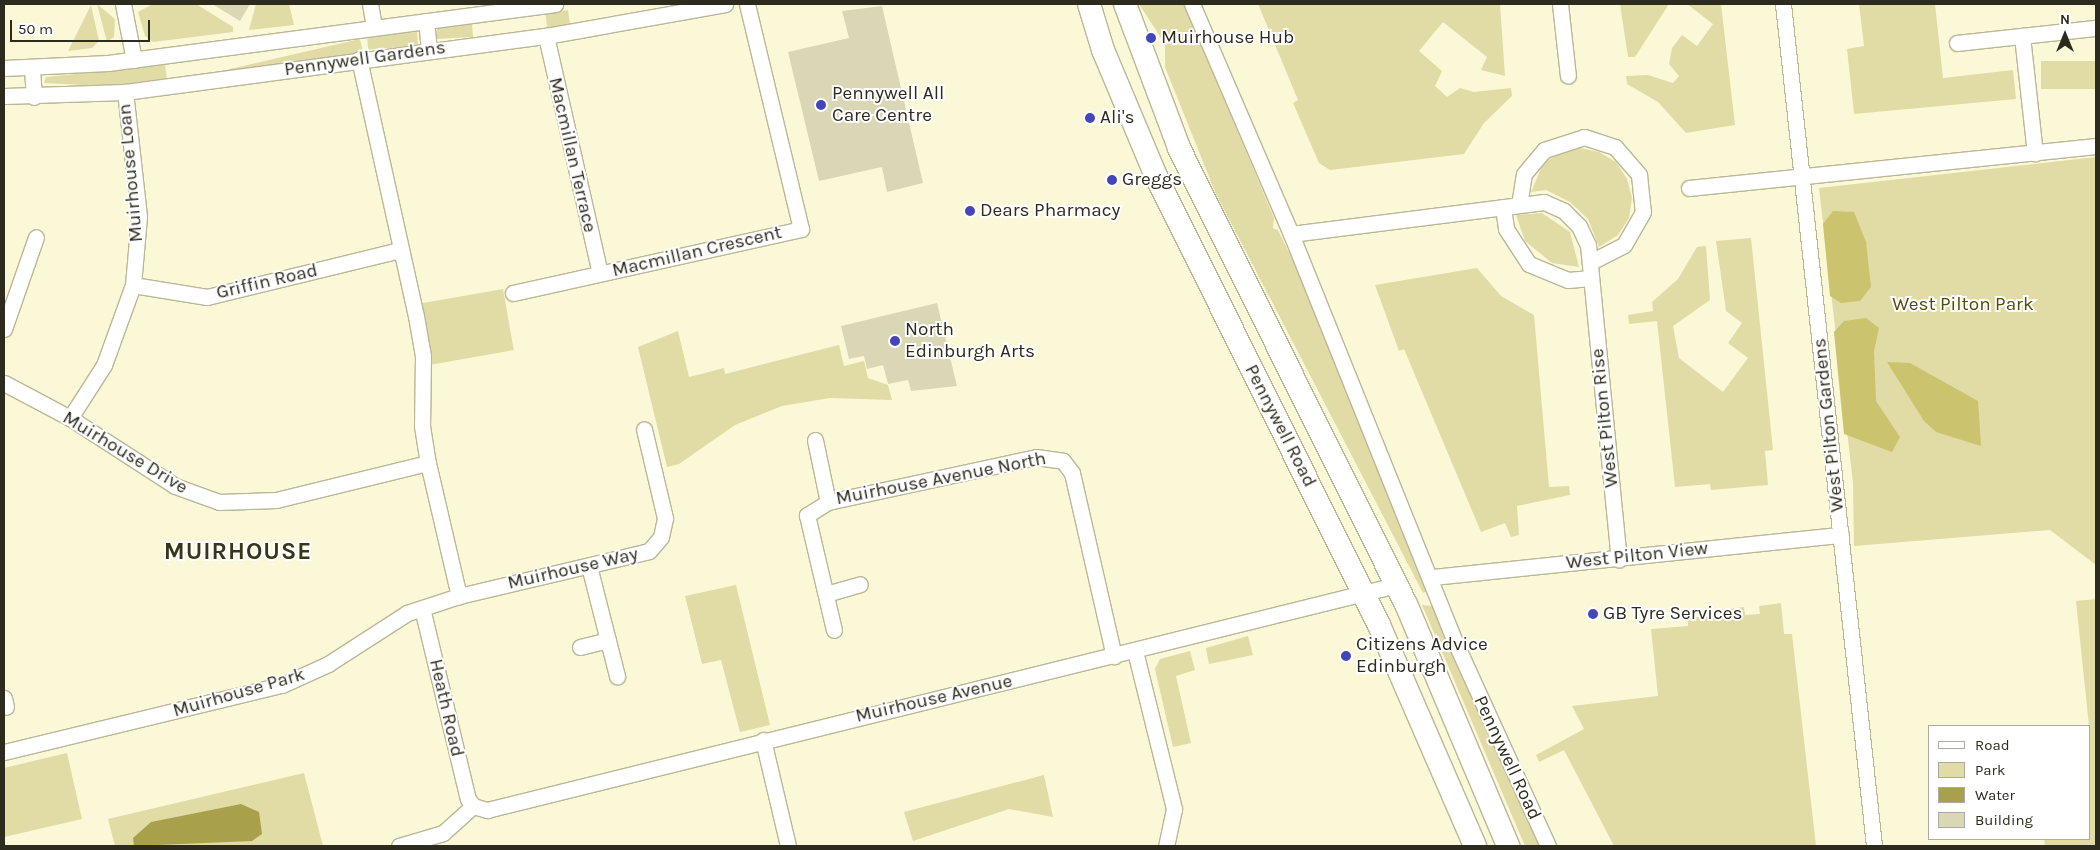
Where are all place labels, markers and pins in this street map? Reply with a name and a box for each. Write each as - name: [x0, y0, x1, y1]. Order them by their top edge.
- place label: Muirhouse Hub: [1161, 27, 1294, 49]
- marker: Muirhouse Hub: [1145, 32, 1157, 44]
- place label: Pennywell All Care Centre: [832, 83, 944, 127]
- marker: Pennywell All Care Centre: [814, 98, 828, 112]
- place label: Ali's: [1100, 107, 1134, 129]
- marker: Ali's: [1084, 112, 1096, 124]
- place label: Greggs: [1122, 169, 1182, 191]
- marker: Greggs: [1106, 174, 1118, 186]
- place label: Dears Pharmacy: [980, 200, 1120, 222]
- marker: Dears Pharmacy: [964, 205, 976, 217]
- place label: North Edinburgh Arts: [905, 319, 1035, 363]
- marker: North Edinburgh Arts: [889, 335, 901, 347]
- place label: GB Tyre Services: [1603, 603, 1742, 625]
- marker: GB Tyre Services: [1587, 608, 1599, 620]
- place label: Citizens Advice Edinburgh: [1356, 634, 1488, 678]
- marker: Citizens Advice Edinburgh: [1340, 650, 1352, 662]

